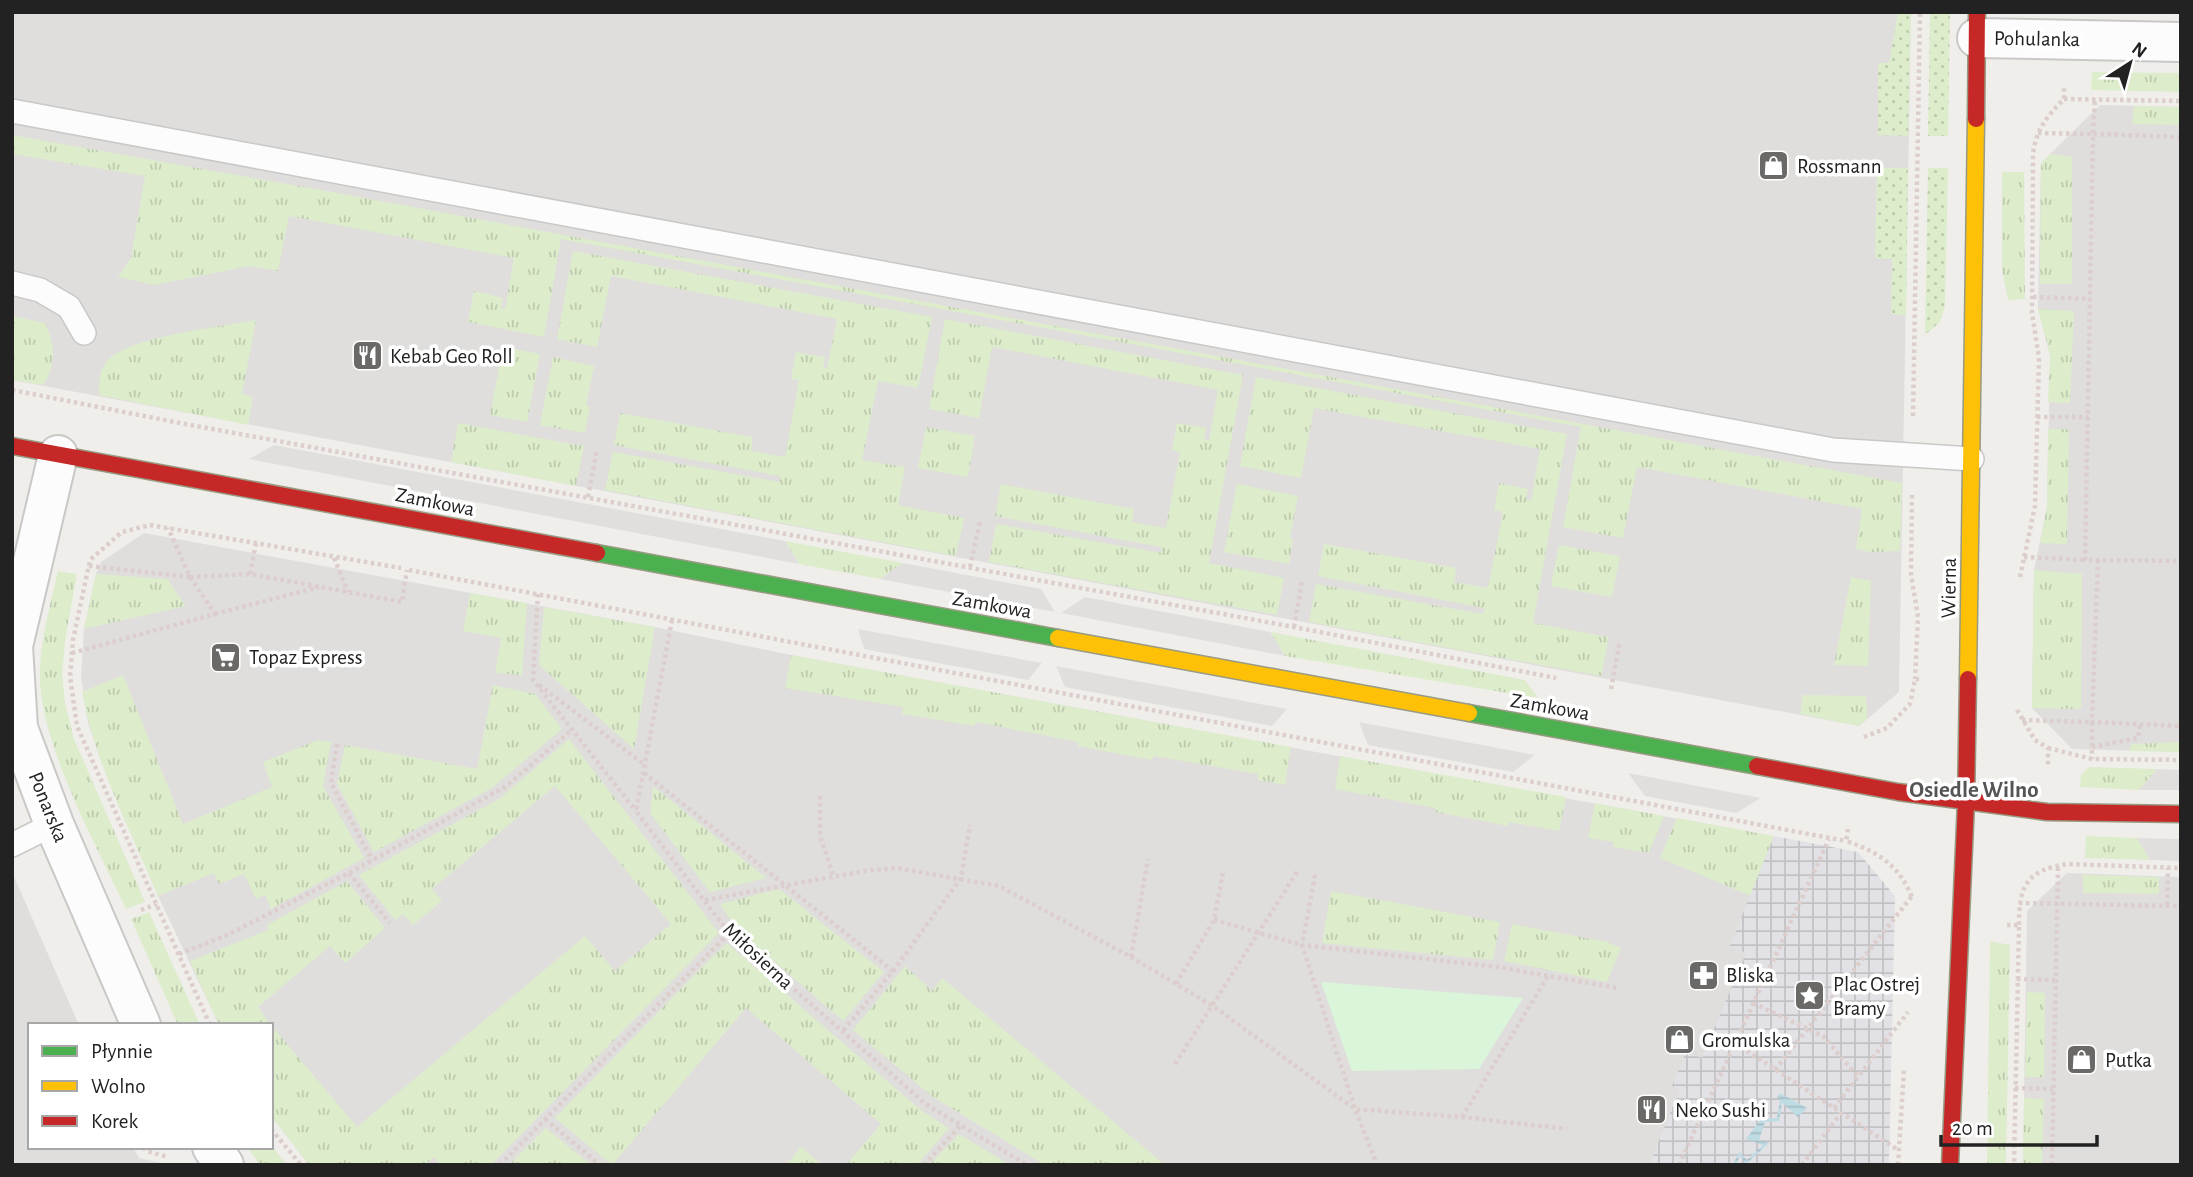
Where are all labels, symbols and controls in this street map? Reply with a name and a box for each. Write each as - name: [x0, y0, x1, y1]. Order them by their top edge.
- street label: Pohulanka: [1994, 28, 2081, 50]
- north arrow: [2095, 28, 2165, 98]
- text: N: [2128, 39, 2150, 62]
- shop icon: Rossmann: [1757, 149, 1791, 183]
- place label: Rossmann: [1797, 156, 1882, 177]
- restaurant icon: Kebab Geo Roll: [350, 339, 384, 373]
- place label: Kebab Geo Roll: [390, 346, 513, 367]
- street label: Zamkowa: [394, 484, 477, 520]
- street label: Wierna: [1938, 557, 1960, 619]
- street label: Zamkowa: [951, 588, 1034, 622]
- supermarket icon: Topaz Express: [209, 640, 243, 674]
- place label: Topaz Express: [249, 647, 362, 668]
- street label: Zamkowa: [1509, 690, 1592, 724]
- street label: Ponarska: [24, 769, 72, 845]
- district label: Osiedle Wilno: [1909, 779, 2039, 802]
- street label: Miłosierna: [719, 919, 797, 994]
- pharmacy icon: Bliska: [1686, 958, 1720, 992]
- place label: Bliska: [1726, 965, 1774, 986]
- place label: Plac Ostrej Bramy: [1833, 974, 1920, 1019]
- place icon: Plac Ostrej Bramy: [1793, 979, 1827, 1013]
- legend: [28, 1023, 273, 1149]
- shop icon: Gromulska: [1662, 1023, 1696, 1057]
- place label: Gromulska: [1702, 1030, 1791, 1051]
- text: Płynnie: [91, 1041, 153, 1062]
- shop icon: Putka: [2065, 1043, 2099, 1077]
- place label: Putka: [2105, 1050, 2152, 1071]
- text: Wolno: [91, 1076, 145, 1097]
- restaurant icon: Neko Sushi: [1635, 1093, 1669, 1127]
- place label: Neko Sushi: [1675, 1100, 1766, 1121]
- scale bar: [1941, 1104, 2097, 1148]
- text: Korek: [91, 1111, 139, 1132]
- text: 20 m: [1952, 1118, 1993, 1139]

